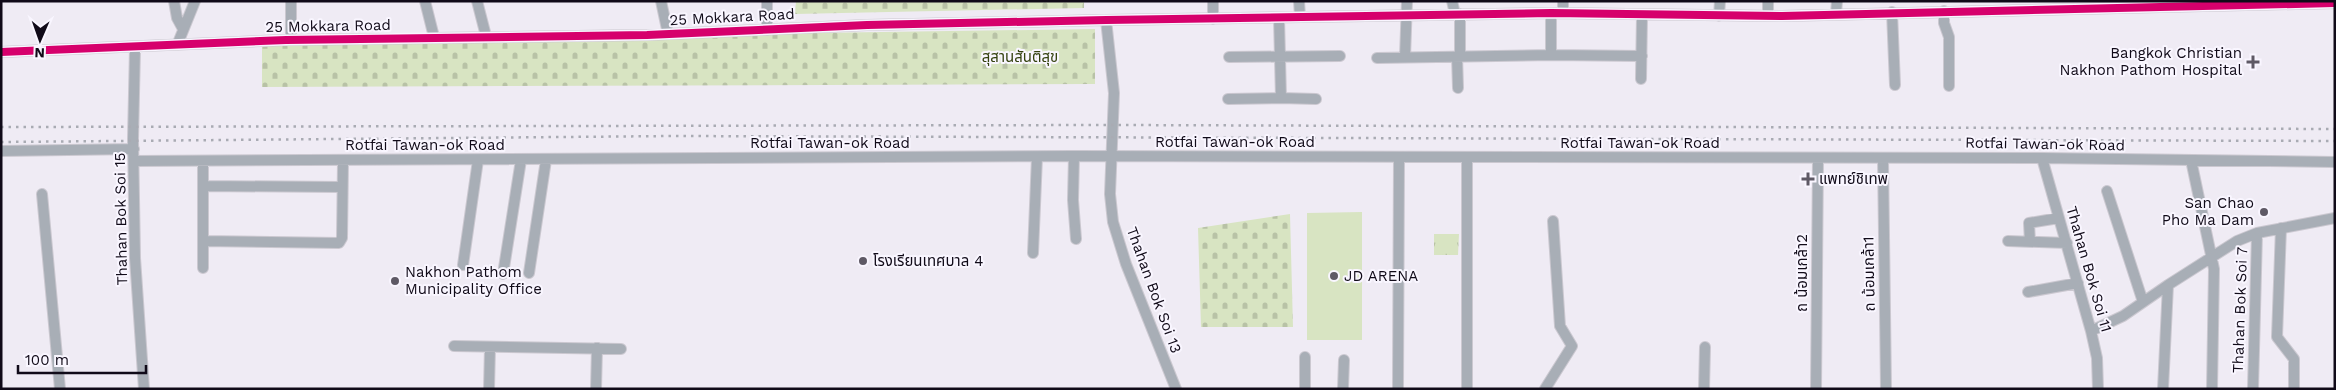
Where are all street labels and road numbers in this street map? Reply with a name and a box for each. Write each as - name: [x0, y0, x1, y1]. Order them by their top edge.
- street label: 25 Mokkara Road: [669, 5, 795, 29]
- street label: 25 Mokkara Road: [265, 16, 391, 36]
- street label: Rotfai Tawan-ok Road: [1155, 133, 1315, 151]
- street label: Rotfai Tawan-ok Road: [750, 134, 910, 152]
- street label: Rotfai Tawan-ok Road: [1560, 134, 1720, 152]
- street label: Rotfai Tawan-ok Road: [1965, 134, 2125, 154]
- street label: Rotfai Tawan-ok Road: [345, 136, 505, 154]
- street label: Thahan Bok Soi 15: [111, 152, 131, 286]
- street label: Thahan Bok Soi 11: [2062, 204, 2116, 334]
- street label: Thahan Bok Soi 13: [1123, 225, 1185, 355]
- street label: ถ น้อมเกล้า2: [1793, 234, 1811, 312]
- street label: ถ น้อมเกล้า1: [1859, 236, 1879, 312]
- street label: Thahan Bok Soi 7: [2229, 247, 2251, 373]

